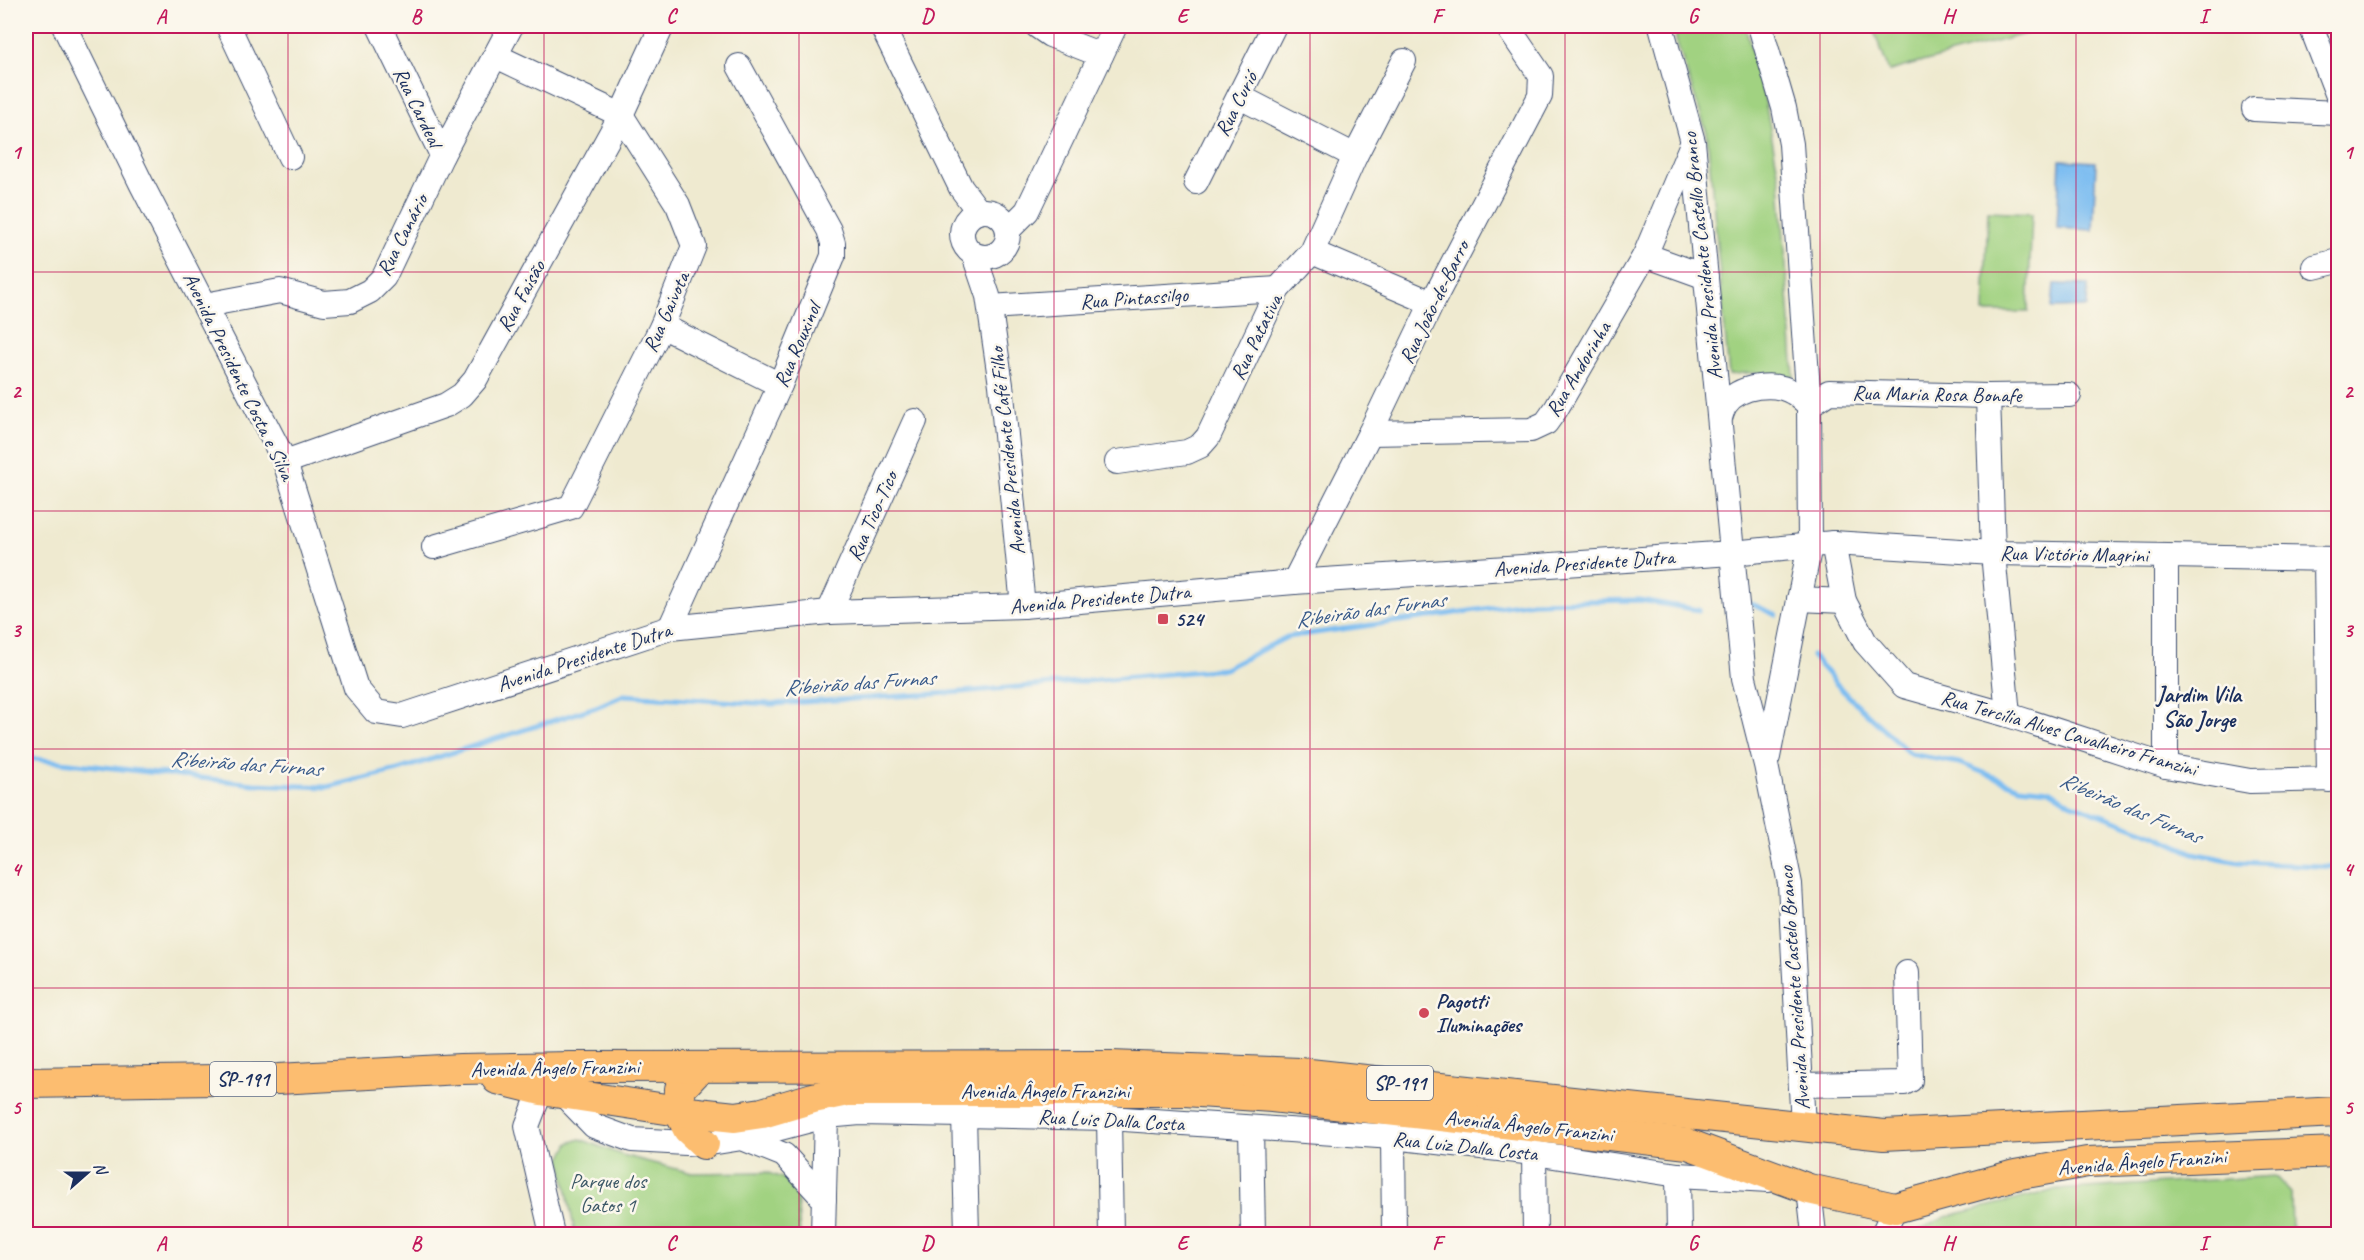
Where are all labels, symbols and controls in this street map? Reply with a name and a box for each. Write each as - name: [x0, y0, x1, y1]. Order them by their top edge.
- text: A: [156, 4, 168, 29]
- text: B: [411, 4, 423, 29]
- text: C: [666, 4, 678, 29]
- text: D: [921, 4, 935, 29]
- text: E: [1177, 4, 1191, 29]
- text: F: [1432, 4, 1446, 29]
- text: G: [1688, 4, 1701, 29]
- text: H: [1942, 4, 1957, 29]
- text: I: [2199, 4, 2212, 29]
- street label: Rua Cardeal: [388, 63, 450, 154]
- street label: Rua Curió: [1209, 65, 1264, 141]
- street label: Avenida Presidente Castello Branco: [1676, 129, 1728, 381]
- text: 1: [12, 140, 23, 165]
- text: 1: [2344, 140, 2355, 165]
- street label: Rua Canário: [370, 187, 435, 280]
- street label: Rua João-de-Barro: [1393, 234, 1476, 368]
- street label: Rua Faisão: [491, 254, 552, 336]
- street label: Rua Gaivota: [637, 266, 696, 356]
- street label: Avenida Presidente Costa e Silva: [177, 268, 302, 486]
- street label: Rua Pintassilgo: [1079, 281, 1190, 315]
- street label: Rua Patativa: [1224, 288, 1289, 384]
- street label: Rua Rouxinol: [768, 296, 828, 391]
- street label: Rua Andorinha: [1539, 315, 1617, 421]
- street label: Avenida Presidente Café Filho: [983, 343, 1031, 556]
- text: 2: [12, 379, 23, 404]
- text: 2: [2344, 379, 2355, 404]
- street label: Rua Maria Rosa Bonafe: [1852, 380, 2024, 409]
- street label: Rua Tico-Tico: [841, 465, 904, 565]
- street label: Rua Victório Magrini: [2000, 540, 2151, 568]
- street label: Avenida Presidente Dutra: [1493, 544, 1678, 582]
- street label: Avenida Presidente Dutra: [1009, 578, 1194, 620]
- water label: Ribeirão das Furnas: [1294, 585, 1450, 634]
- place label: 524: [1175, 606, 1206, 632]
- marker: 524: [1156, 612, 1170, 626]
- street label: Avenida Presidente Dutra: [494, 616, 676, 697]
- text: 3: [12, 618, 23, 643]
- text: 3: [2344, 618, 2355, 643]
- water label: Ribeirão das Furnas: [783, 664, 939, 702]
- district label: Jardim Vila São Jorge: [2155, 681, 2243, 734]
- street label: Rua Tercília Alves Cavalheiro Franzini: [1938, 684, 2203, 783]
- water label: Ribeirão das Furnas: [170, 745, 325, 783]
- water label: Ribeirão das Furnas: [2056, 766, 2209, 852]
- text: 4: [12, 857, 24, 882]
- text: 4: [2344, 857, 2356, 882]
- street label: Avenida Presidente Castelo Branco: [1772, 864, 1815, 1111]
- place label: Pagotti Iluminações: [1436, 988, 1524, 1038]
- marker: Pagotti Iluminações: [1417, 1006, 1431, 1020]
- street label: Avenida Ângelo Franzini: [470, 1053, 643, 1082]
- road number: SP-191: [210, 1062, 276, 1096]
- road number: SP-191: [1367, 1066, 1433, 1100]
- street label: Avenida Ângelo Franzini: [961, 1078, 1132, 1104]
- text: 5: [12, 1095, 23, 1120]
- text: 5: [2344, 1095, 2355, 1120]
- street label: Rua Luis Dalla Costa: [1037, 1103, 1186, 1137]
- street label: Avenida Ângelo Franzini: [1444, 1104, 1617, 1148]
- street label: Rua Luiz Dalla Costa: [1391, 1125, 1540, 1167]
- north arrow: [57, 1143, 117, 1203]
- street label: Avenida Ângelo Franzini: [2057, 1143, 2230, 1181]
- text: N: [89, 1160, 112, 1179]
- park label: Parque dos Gatos 1: [570, 1168, 648, 1218]
- text: A: [156, 1231, 168, 1256]
- text: B: [411, 1231, 423, 1256]
- text: C: [666, 1231, 678, 1256]
- text: D: [921, 1231, 935, 1256]
- text: E: [1177, 1231, 1191, 1256]
- text: F: [1432, 1231, 1446, 1256]
- text: G: [1688, 1231, 1701, 1256]
- text: H: [1942, 1231, 1957, 1256]
- text: I: [2199, 1231, 2212, 1256]

